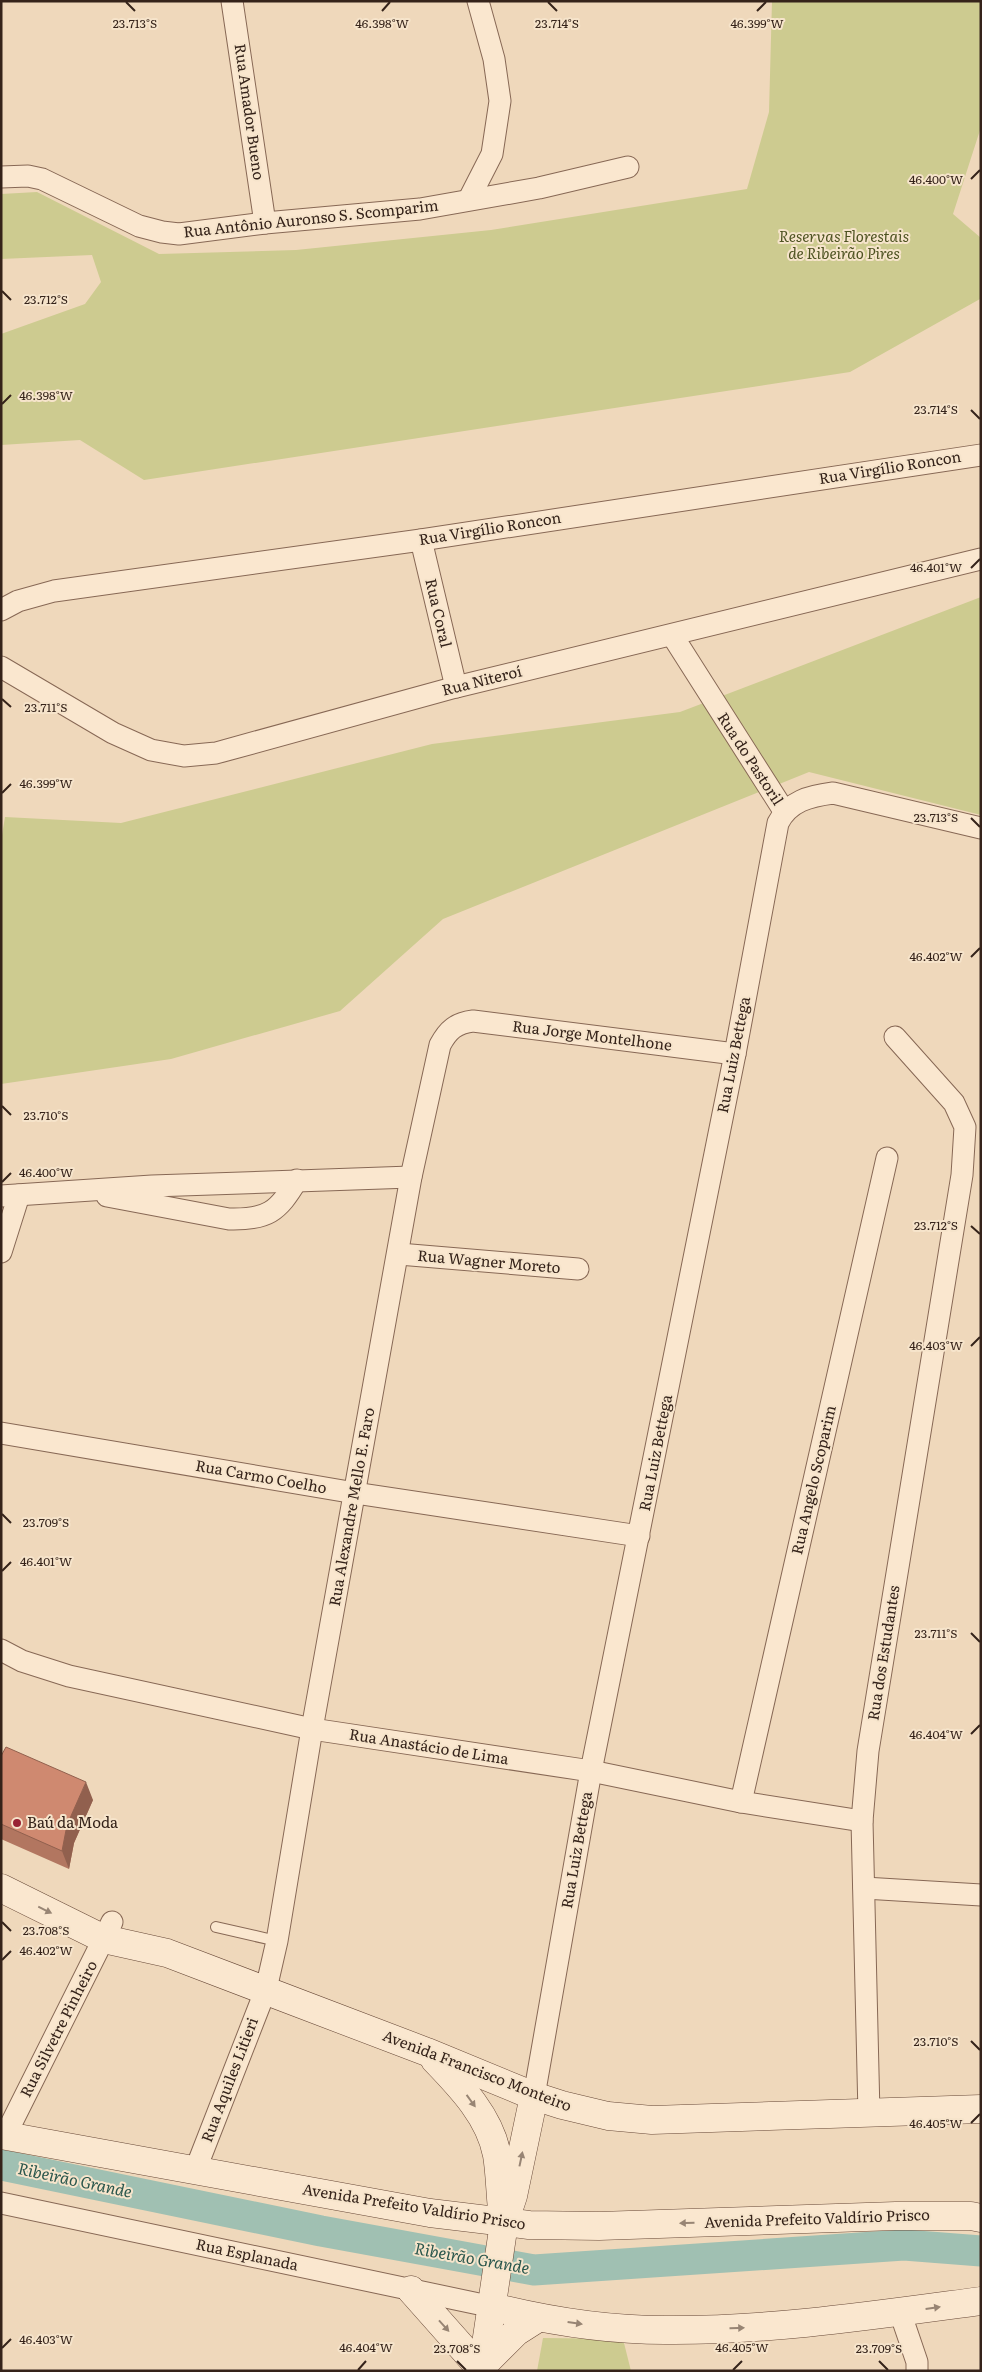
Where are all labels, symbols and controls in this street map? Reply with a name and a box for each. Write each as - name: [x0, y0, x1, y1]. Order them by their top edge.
- text: 23.713°S: [113, 14, 157, 32]
- text: 46.398°W: [355, 14, 409, 32]
- text: 23.714°S: [535, 14, 579, 32]
- text: 46.399°W: [730, 14, 784, 32]
- street label: Rua Amador Bueno: [230, 42, 271, 182]
- text: 46.400°W: [909, 170, 963, 188]
- street label: Rua Antônio Auronso S. Scomparim: [182, 193, 440, 242]
- park label: Reservas Florestais de Ribeirão Pires: [779, 224, 909, 264]
- text: 23.712°S: [24, 290, 68, 308]
- text: 46.398°W: [19, 386, 73, 404]
- text: 23.714°S: [914, 400, 958, 418]
- street label: Rua Virgílio Roncon: [817, 444, 963, 489]
- street label: Rua Virgílio Roncon: [417, 505, 563, 550]
- text: 46.401°W: [910, 558, 962, 576]
- street label: Rua Coral: [420, 576, 459, 649]
- street label: Rua Niteroí: [439, 658, 524, 701]
- text: 23.711°S: [25, 698, 67, 716]
- street label: Rua do Pastoril: [712, 707, 790, 809]
- text: 46.399°W: [19, 774, 73, 792]
- text: 23.713°S: [914, 808, 958, 826]
- text: 46.402°W: [909, 947, 963, 965]
- street label: Rua Luiz Bettega: [710, 993, 755, 1115]
- street label: Rua Jorge Montelhone: [511, 1013, 674, 1056]
- text: 23.710°S: [24, 1106, 68, 1124]
- text: 46.400°W: [19, 1163, 73, 1181]
- text: 23.712°S: [914, 1216, 958, 1234]
- street label: Rua Wagner Moreto: [417, 1243, 562, 1278]
- text: 46.403°W: [909, 1336, 963, 1354]
- street label: Rua Luiz Bettega: [632, 1391, 677, 1513]
- street label: Rua Angelo Scoparim: [784, 1402, 841, 1557]
- street label: Rua Alexandre Mello E. Faro: [322, 1405, 379, 1608]
- street label: Rua Carmo Coelho: [194, 1453, 329, 1498]
- text: 23.709°S: [23, 1513, 69, 1531]
- text: 46.401°W: [20, 1552, 72, 1570]
- street label: Rua dos Estudantes: [860, 1583, 905, 1722]
- text: 23.711°S: [915, 1624, 957, 1642]
- street label: Rua Anastácio de Lima: [348, 1722, 512, 1770]
- text: 46.404°W: [909, 1725, 963, 1743]
- street label: Rua Luiz Bettega: [554, 1789, 597, 1910]
- place label: Baú da Moda: [27, 1810, 119, 1833]
- marker: Baú da Moda: [11, 1817, 23, 1829]
- one-way arrow: [38, 1906, 52, 1914]
- text: 23.708°S: [23, 1921, 69, 1939]
- text: 46.402°W: [19, 1941, 73, 1959]
- street label: Rua Silvetre Pinheiro: [13, 1956, 102, 2101]
- street label: Rua Aquiles Litieri: [194, 2014, 263, 2145]
- street label: Avenida Francisco Monteiro: [380, 2023, 575, 2116]
- text: 23.710°S: [914, 2032, 958, 2050]
- one-way arrow: [466, 2094, 476, 2108]
- text: 46.405°W: [909, 2114, 963, 2132]
- one-way arrow: [517, 2151, 525, 2166]
- water label: Ribeirão Grande: [16, 2155, 135, 2203]
- street label: Avenida Prefeito Valdírio Prisco: [301, 2177, 528, 2235]
- street label: Avenida Prefeito Valdírio Prisco: [704, 2202, 930, 2233]
- one-way arrow: [679, 2219, 695, 2227]
- street label: Rua Esplanada: [194, 2231, 302, 2276]
- water label: Ribeirão Grande: [413, 2235, 531, 2279]
- one-way arrow: [926, 2303, 942, 2311]
- one-way arrow: [567, 2319, 583, 2327]
- one-way arrow: [438, 2320, 450, 2332]
- one-way arrow: [729, 2323, 745, 2331]
- text: 46.403°W: [19, 2330, 73, 2348]
- text: 46.404°W: [339, 2338, 393, 2356]
- text: 46.405°W: [715, 2338, 769, 2356]
- text: 23.708°S: [434, 2339, 480, 2357]
- text: 23.709°S: [856, 2339, 902, 2357]

